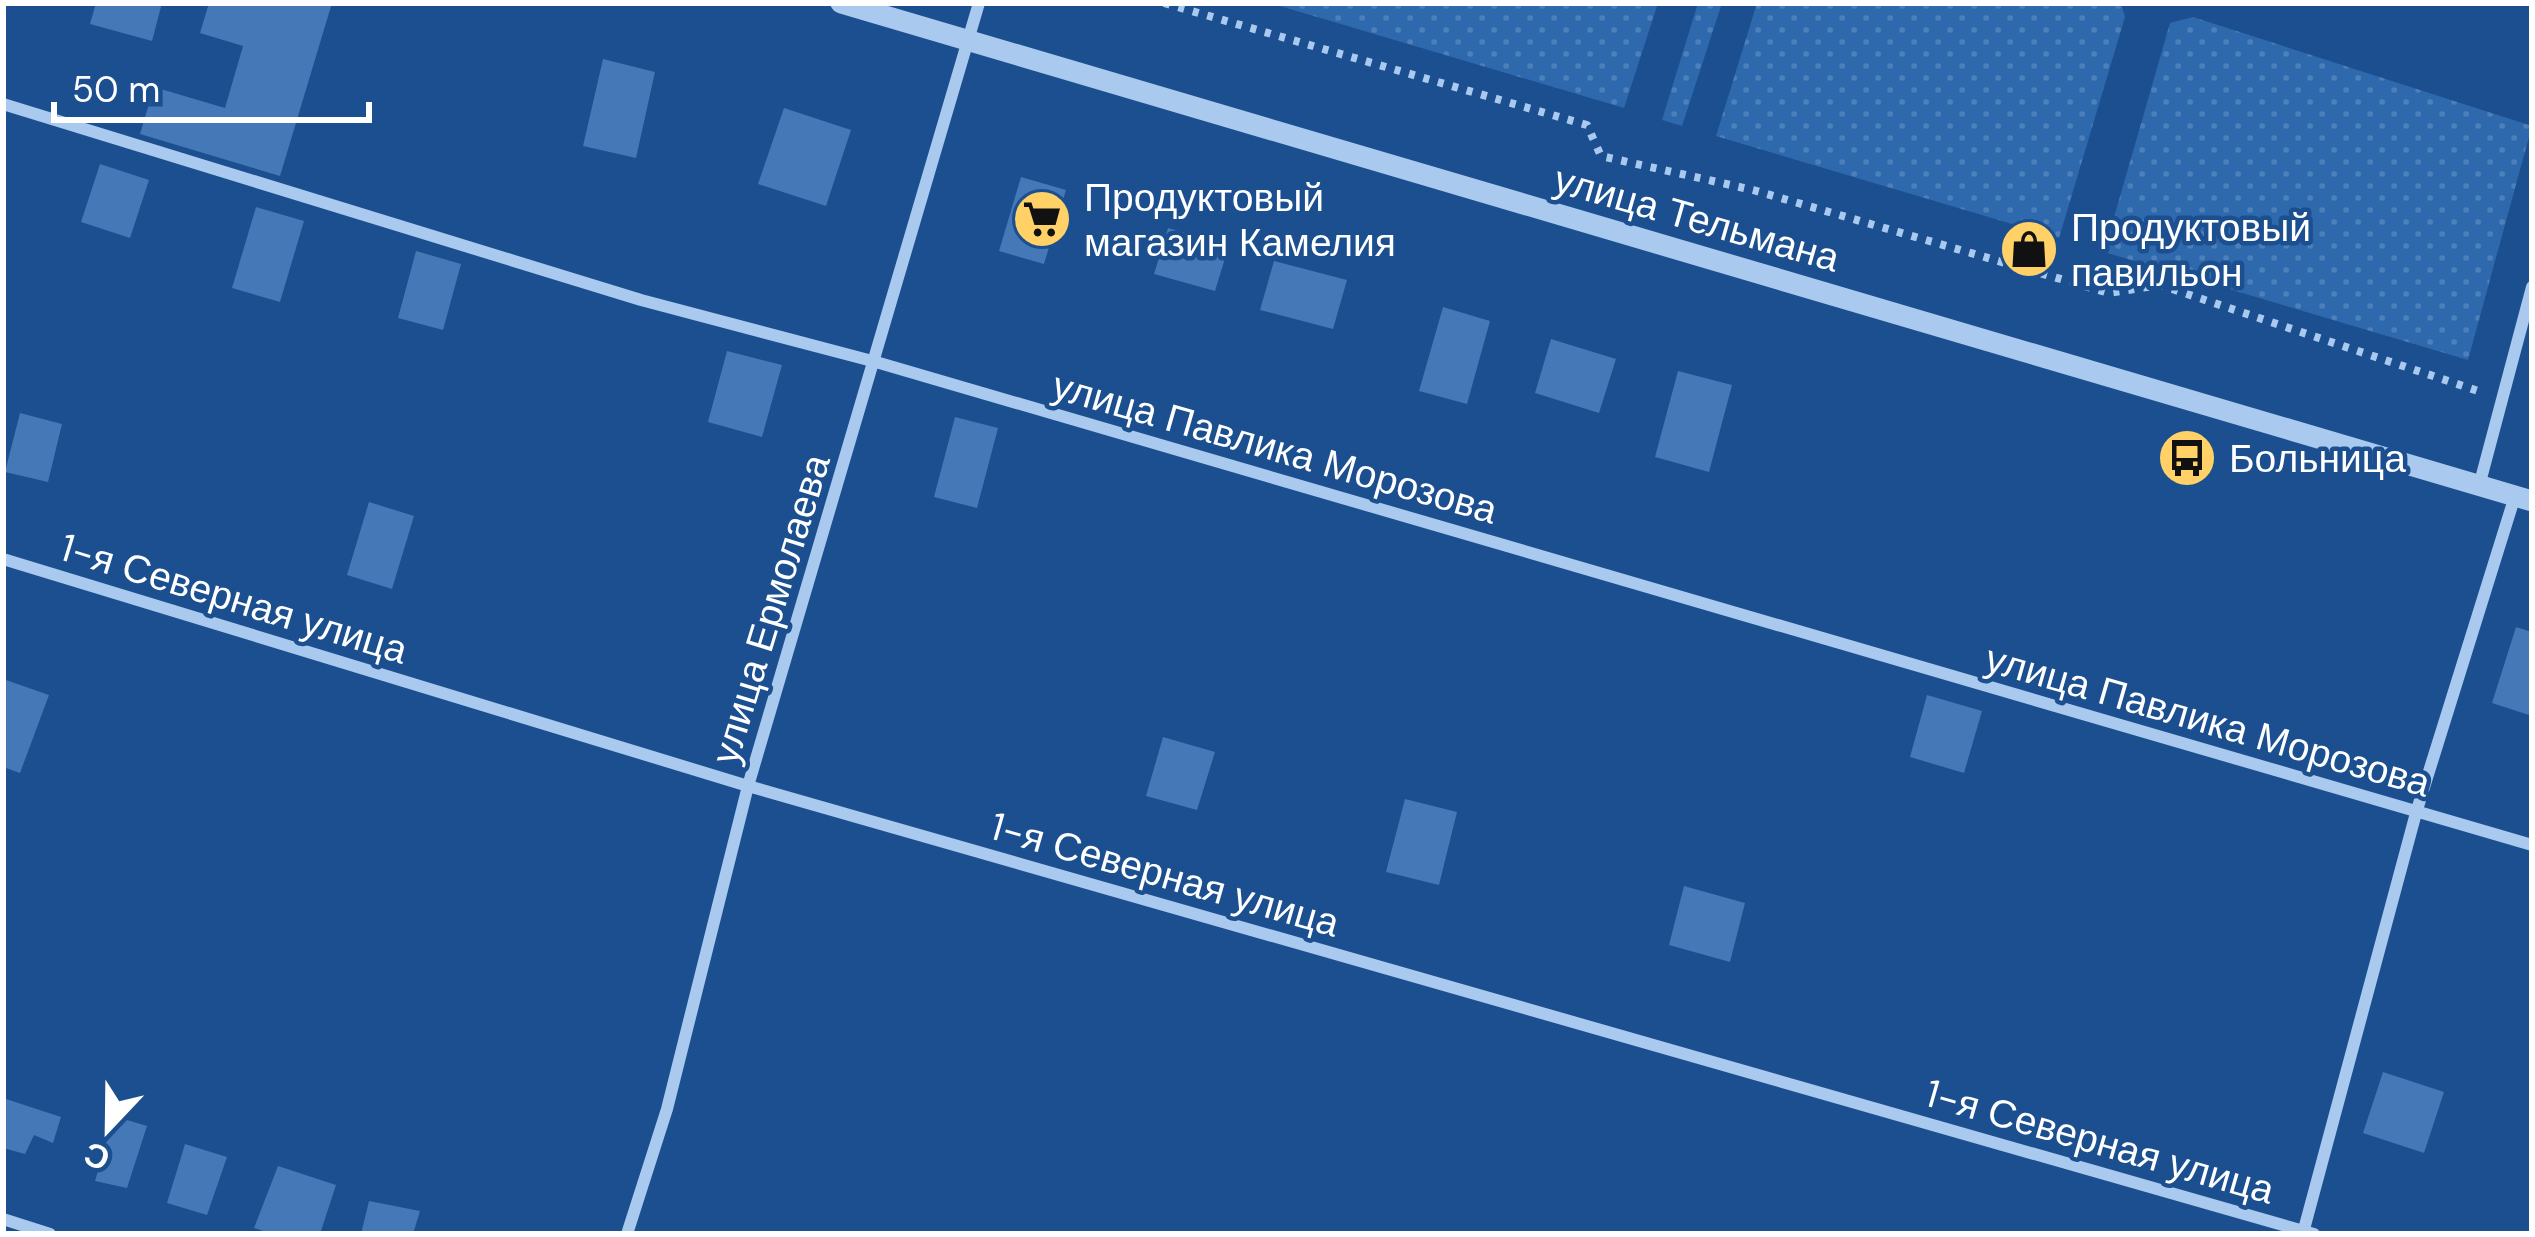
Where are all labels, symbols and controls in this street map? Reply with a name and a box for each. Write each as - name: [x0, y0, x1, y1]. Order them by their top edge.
- scale bar: [54, 48, 369, 122]
- text: 50 m: [72, 66, 160, 113]
- street label: улица Тельмана: [1548, 153, 1846, 284]
- place label: Продуктовый магазин Камелия: [1084, 172, 1396, 268]
- supermarket icon: Продуктовый магазин Камелия: [1011, 188, 1073, 250]
- place label: Продуктовый павильон: [2071, 202, 2311, 298]
- shop icon: Продуктовый павильон: [1998, 218, 2060, 280]
- street label: улица Павлика Морозова: [1047, 360, 1503, 536]
- bus stop icon: Больница: [2156, 427, 2218, 489]
- place label: Больница: [2229, 433, 2406, 484]
- street label: улица Ермолаева: [699, 448, 842, 770]
- street label: 1-я Северная улица: [54, 521, 414, 676]
- street label: улица Павлика Морозова: [1980, 633, 2436, 809]
- street label: 1-я Северная улица: [985, 800, 1345, 949]
- street label: 1-я Северная улица: [1920, 1067, 2280, 1216]
- north arrow: [48, 1069, 168, 1189]
- text: С: [78, 1132, 116, 1181]

